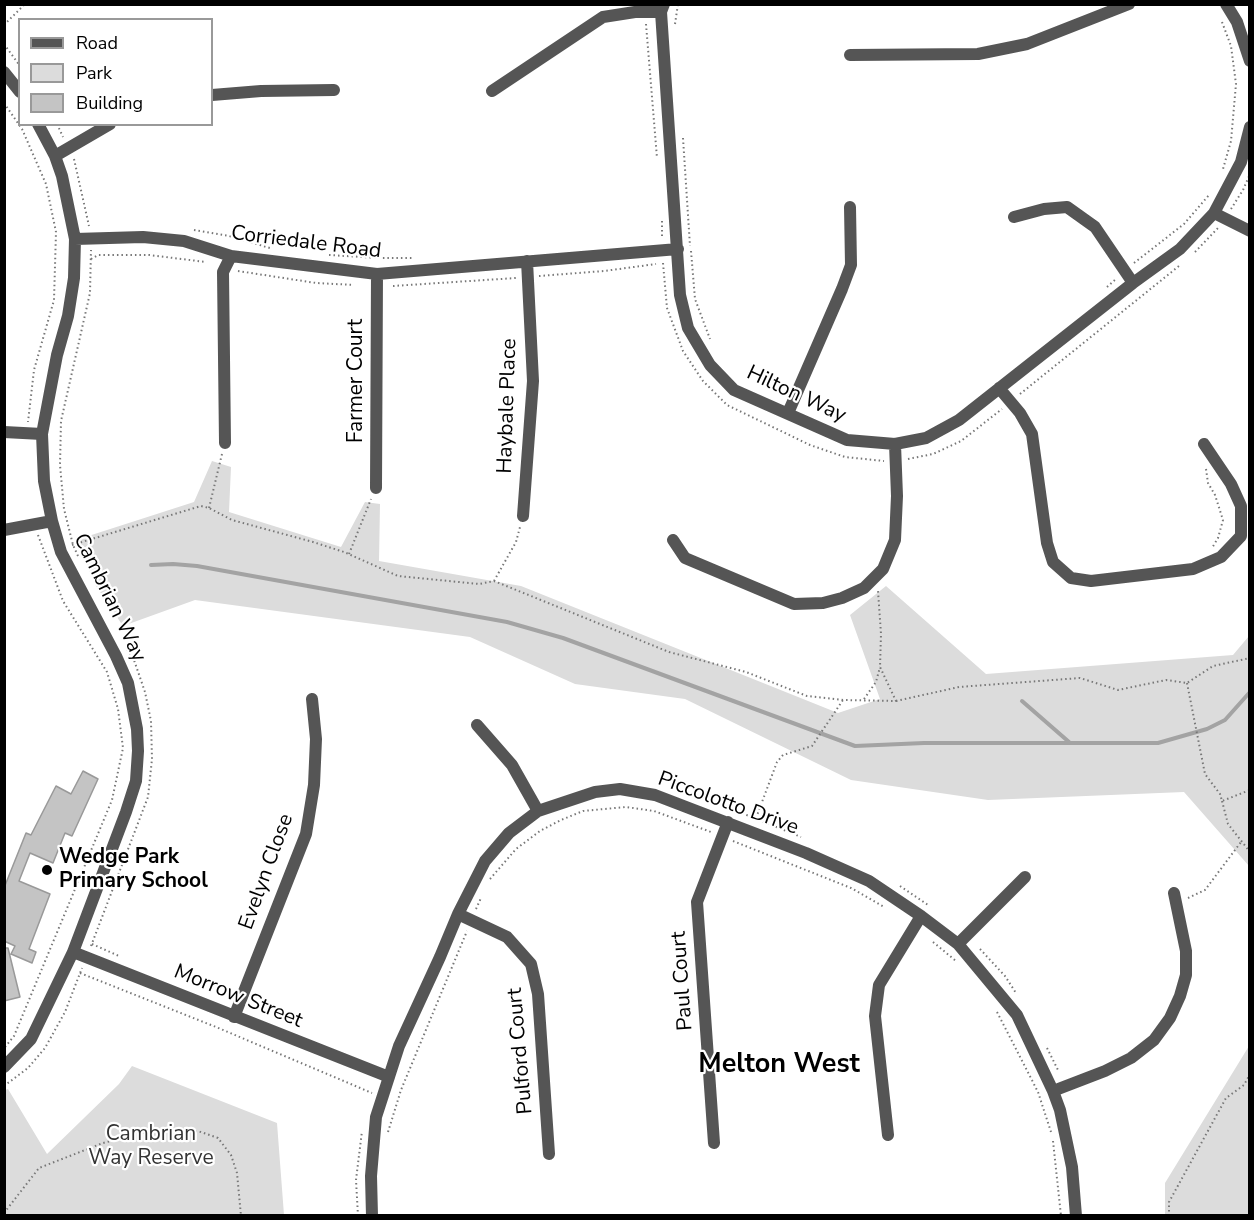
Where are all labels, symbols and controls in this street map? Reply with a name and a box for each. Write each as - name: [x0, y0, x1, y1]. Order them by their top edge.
- legend: [18, 18, 213, 126]
- text: Road: [76, 31, 118, 55]
- text: Park: [76, 61, 112, 85]
- text: Building: [76, 91, 143, 115]
- street label: Corriedale Road: [229, 221, 383, 265]
- street label: Farmer Court: [344, 319, 370, 443]
- street label: Haybale Place: [493, 338, 523, 474]
- street label: Hilton Way: [742, 361, 850, 429]
- street label: Cambrian Way: [67, 530, 151, 666]
- street label: Piccolotto Drive: [654, 767, 802, 841]
- street label: Evelyn Close: [234, 811, 300, 933]
- place label: Wedge Park Primary School: [59, 845, 208, 895]
- marker: Wedge Park Primary School: [40, 863, 54, 877]
- street label: Paul Court: [667, 930, 699, 1032]
- street label: Morrow Street: [170, 960, 306, 1034]
- street label: Pulford Court: [503, 987, 539, 1115]
- district label: Melton West: [698, 1049, 860, 1081]
- park label: Cambrian Way Reserve: [88, 1122, 214, 1172]

